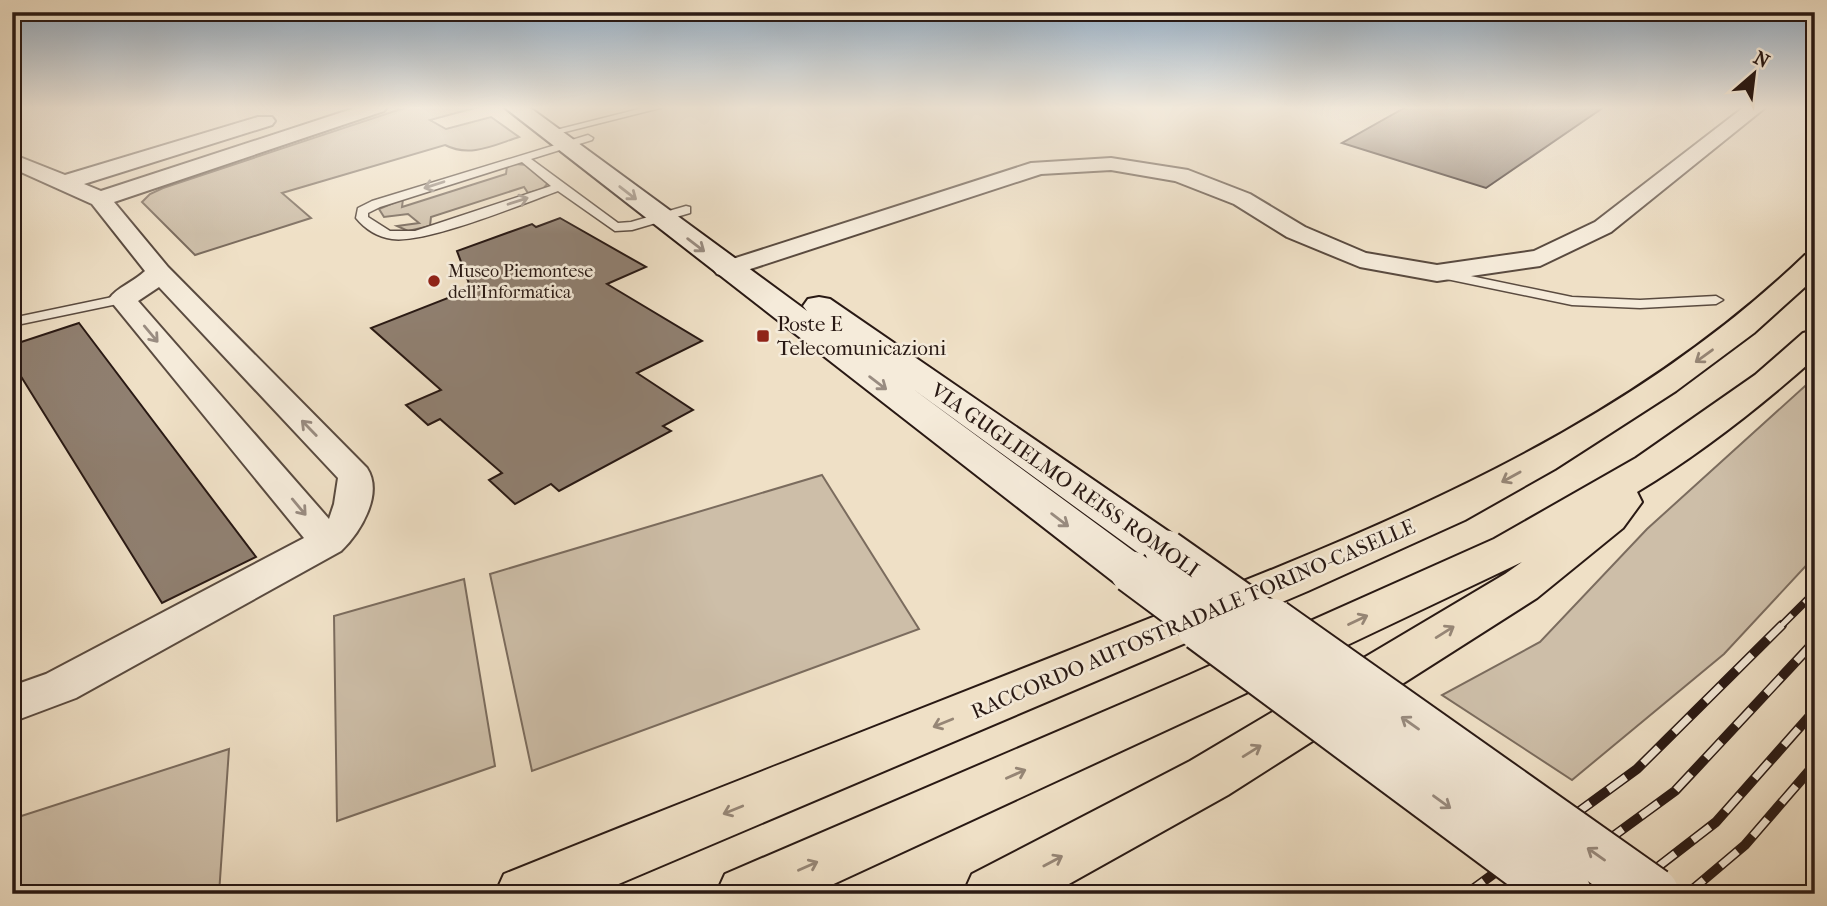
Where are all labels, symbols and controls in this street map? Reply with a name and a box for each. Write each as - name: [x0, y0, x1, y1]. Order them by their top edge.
- north arrow: [1718, 38, 1788, 108]
- text: N: [1750, 47, 1774, 73]
- one-way arrow: [424, 180, 446, 192]
- one-way arrow: [618, 186, 636, 201]
- one-way arrow: [507, 194, 529, 206]
- one-way arrow: [686, 238, 704, 253]
- place label: Museo Piemontese dell’Informatica: [448, 261, 593, 303]
- marker: Museo Piemontese dell’Informatica: [426, 273, 442, 289]
- place label: Poste E Telecomunicazioni: [777, 312, 946, 360]
- one-way arrow: [143, 324, 159, 342]
- marker: Poste E Telecomunicazioni: [755, 328, 771, 344]
- one-way arrow: [1695, 349, 1714, 364]
- one-way arrow: [869, 376, 887, 391]
- street label: VIA GUGLIELMO REISS ROMOLI: [925, 377, 1204, 582]
- one-way arrow: [301, 420, 318, 437]
- one-way arrow: [1502, 470, 1522, 484]
- one-way arrow: [291, 498, 307, 516]
- one-way arrow: [1051, 512, 1069, 527]
- street label: RACCORDO AUTOSTRADALE TORINO-CASELLE: [968, 514, 1419, 724]
- one-way arrow: [1346, 613, 1368, 626]
- one-way arrow: [1435, 624, 1455, 638]
- one-way arrow: [1401, 716, 1420, 730]
- one-way arrow: [933, 718, 955, 731]
- one-way arrow: [1241, 744, 1261, 758]
- one-way arrow: [1005, 767, 1026, 780]
- one-way arrow: [1432, 795, 1450, 810]
- one-way arrow: [722, 804, 744, 817]
- one-way arrow: [1587, 847, 1606, 861]
- one-way arrow: [1042, 854, 1063, 867]
- one-way arrow: [797, 859, 818, 872]

